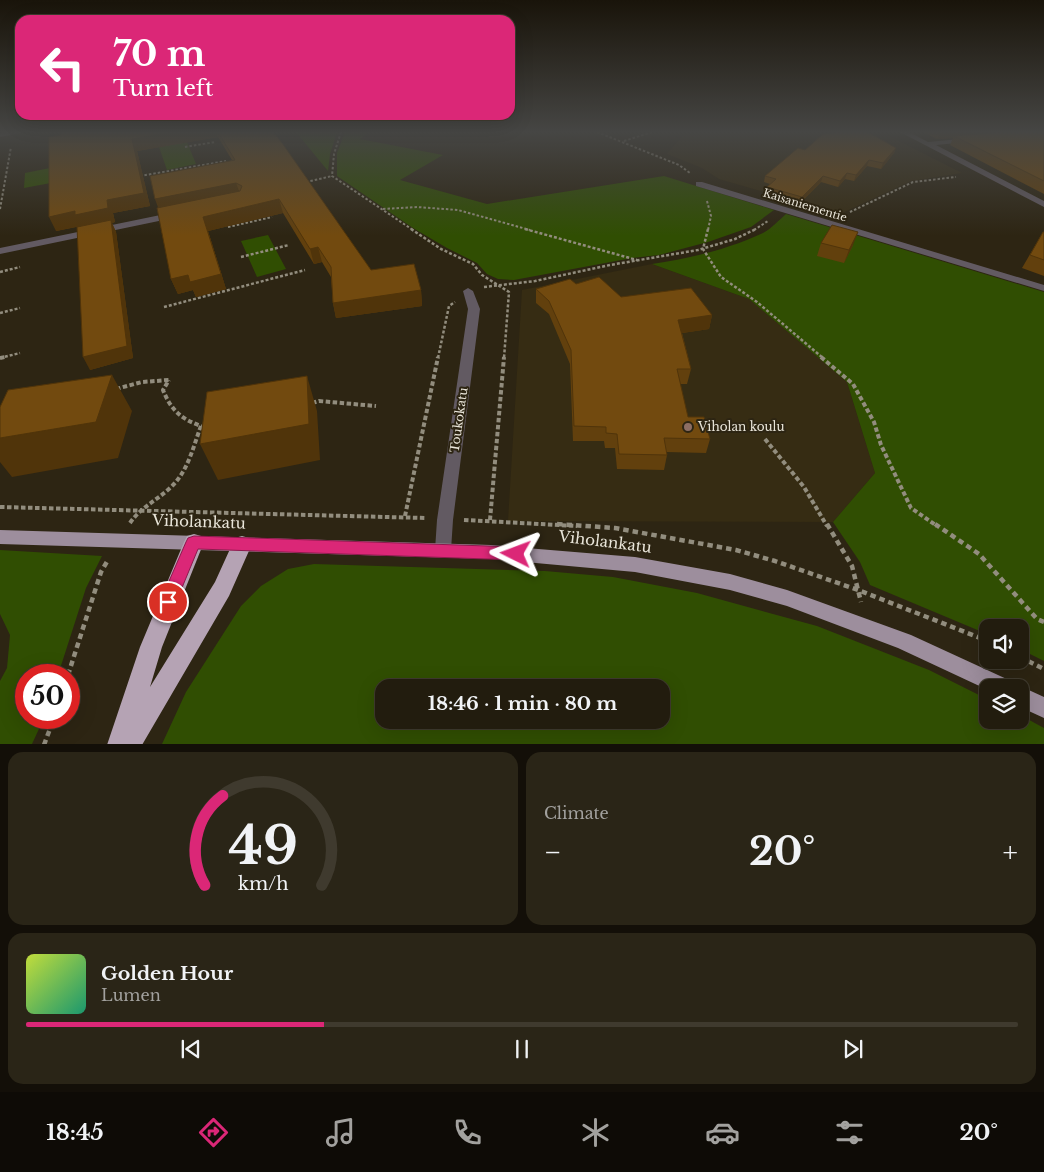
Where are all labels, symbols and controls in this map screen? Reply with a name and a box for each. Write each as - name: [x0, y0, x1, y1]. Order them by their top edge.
- text: 70 m: [113, 32, 206, 75]
- icon: left: [30, 35, 95, 100]
- text: Turn left: [113, 75, 213, 102]
- street label: Kaisaniementie: [761, 186, 849, 224]
- street label: Toukokatu: [447, 386, 470, 453]
- place label: Viholan koulu: [697, 419, 785, 434]
- marker: Viholan koulu: [682, 421, 694, 433]
- street label: Viholankatu: [151, 510, 246, 533]
- street label: Viholankatu: [556, 526, 653, 557]
- position arrow: [489, 527, 541, 579]
- pin: [147, 581, 189, 623]
- icon: arrive: [154, 588, 182, 616]
- map controls: [979, 619, 1029, 729]
- button: sound: [979, 619, 1029, 669]
- speed limit sign: 50: [15, 664, 80, 729]
- button: layers: [979, 679, 1029, 729]
- text: 18:46 · 1 min · 80 m: [428, 692, 617, 715]
- text: Climate: [544, 803, 609, 823]
- text: 49: [228, 814, 298, 878]
- text: 20°: [749, 828, 815, 875]
- text: −: [544, 835, 562, 870]
- text: +: [1003, 835, 1018, 870]
- text: km/h: [238, 873, 288, 895]
- text: Golden Hour: [101, 962, 233, 985]
- text: Lumen: [101, 985, 161, 1005]
- icon: previous: [177, 1035, 205, 1063]
- icon: pause: [508, 1035, 536, 1063]
- icon: next: [839, 1035, 867, 1063]
- icon: directions: [196, 1115, 231, 1150]
- icon: music: [323, 1115, 358, 1150]
- icon: phone: [450, 1115, 485, 1150]
- icon: climate: [578, 1115, 613, 1150]
- icon: car: [705, 1115, 740, 1150]
- icon: filters: [832, 1115, 867, 1150]
- text: 18:45: [46, 1119, 104, 1146]
- text: 20°: [960, 1119, 998, 1146]

